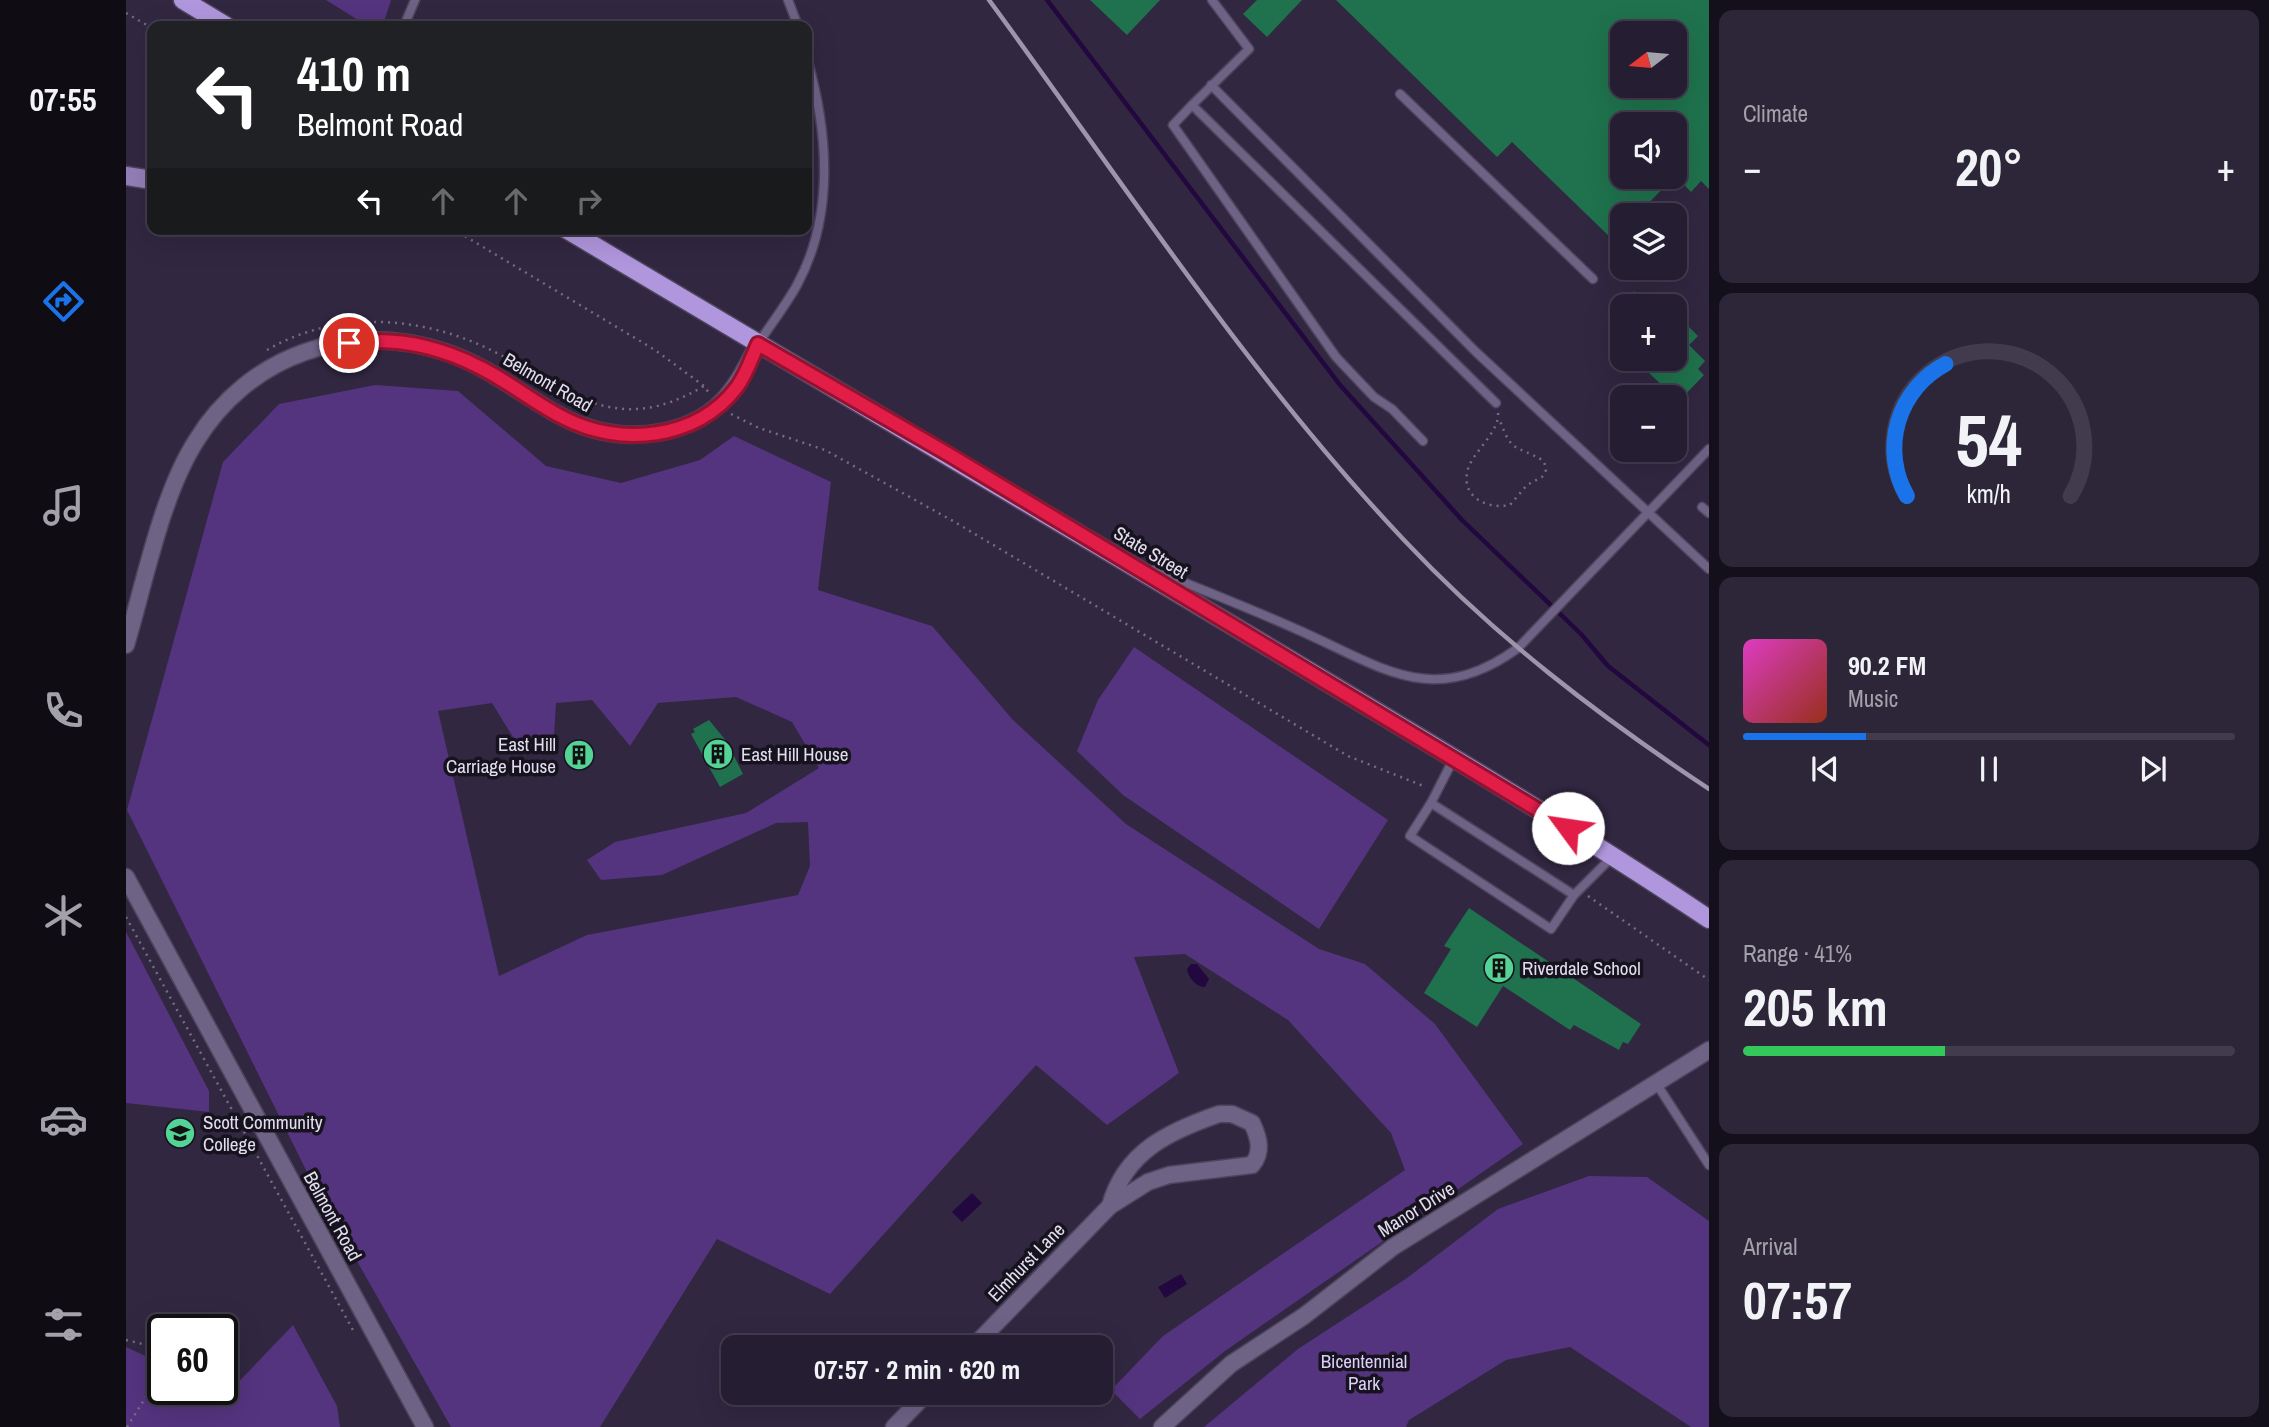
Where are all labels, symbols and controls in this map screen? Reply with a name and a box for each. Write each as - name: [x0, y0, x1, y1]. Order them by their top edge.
- north arrow: [1610, 21, 1687, 98]
- map controls: [1610, 21, 1687, 462]
- text: 410 m: [297, 40, 411, 106]
- icon: left: [182, 49, 273, 140]
- text: 07:55: [29, 78, 97, 121]
- text: Climate: [1743, 98, 1808, 129]
- text: Belmont Road: [297, 103, 463, 146]
- button: sound: [1610, 112, 1687, 189]
- text: 20°: [1955, 132, 2023, 202]
- text: −: [1743, 142, 1761, 193]
- text: +: [2217, 142, 2235, 193]
- icon: left: [351, 182, 389, 220]
- icon: ahead: [424, 182, 462, 220]
- icon: ahead: [497, 182, 535, 220]
- icon: right: [570, 182, 608, 220]
- button: layers: [1610, 203, 1687, 280]
- icon: directions: [39, 277, 88, 326]
- button: +: [1610, 294, 1687, 371]
- pin: [319, 313, 379, 373]
- icon: arrive: [330, 324, 368, 362]
- street label: Belmont Road: [499, 346, 597, 418]
- button: −: [1610, 385, 1687, 462]
- text: 54: [1956, 392, 2022, 490]
- text: km/h: [1967, 477, 2011, 511]
- icon: music: [39, 481, 88, 530]
- street label: State Street: [1109, 520, 1194, 585]
- text: 90.2 FM: [1848, 648, 1926, 683]
- text: Music: [1848, 683, 1898, 714]
- icon: phone: [39, 686, 88, 735]
- place label: East Hill Carriage House: [446, 731, 556, 779]
- building icon: East Hill House: [701, 737, 735, 771]
- building icon: East Hill Carriage House: [562, 738, 596, 772]
- place label: East Hill House: [741, 741, 848, 767]
- icon: previous: [1806, 750, 1844, 788]
- icon: pause: [1970, 750, 2008, 788]
- icon: next: [2134, 750, 2172, 788]
- position arrow: [1531, 791, 1605, 865]
- icon: climate: [39, 891, 88, 940]
- text: Range · 41%: [1743, 938, 1852, 969]
- building icon: Riverdale School: [1482, 951, 1516, 985]
- place label: Riverdale School: [1522, 955, 1641, 981]
- text: 205 km: [1743, 972, 1888, 1042]
- icon: car: [39, 1095, 88, 1144]
- place label: Scott Community College: [203, 1109, 323, 1157]
- school or university icon: Scott Community College: [163, 1116, 197, 1150]
- street label: Belmont Road: [298, 1167, 368, 1265]
- street label: Manor Drive: [1373, 1175, 1459, 1243]
- street label: Elmhurst Lane: [982, 1217, 1070, 1307]
- text: Arrival: [1743, 1231, 1798, 1262]
- text: 07:57: [1743, 1265, 1852, 1335]
- icon: filters: [39, 1300, 88, 1349]
- speed limit sign: 60: [147, 1314, 238, 1405]
- park label: Bicentennial Park: [1321, 1348, 1407, 1396]
- text: 07:57 · 2 min · 620 m: [814, 1352, 1020, 1387]

